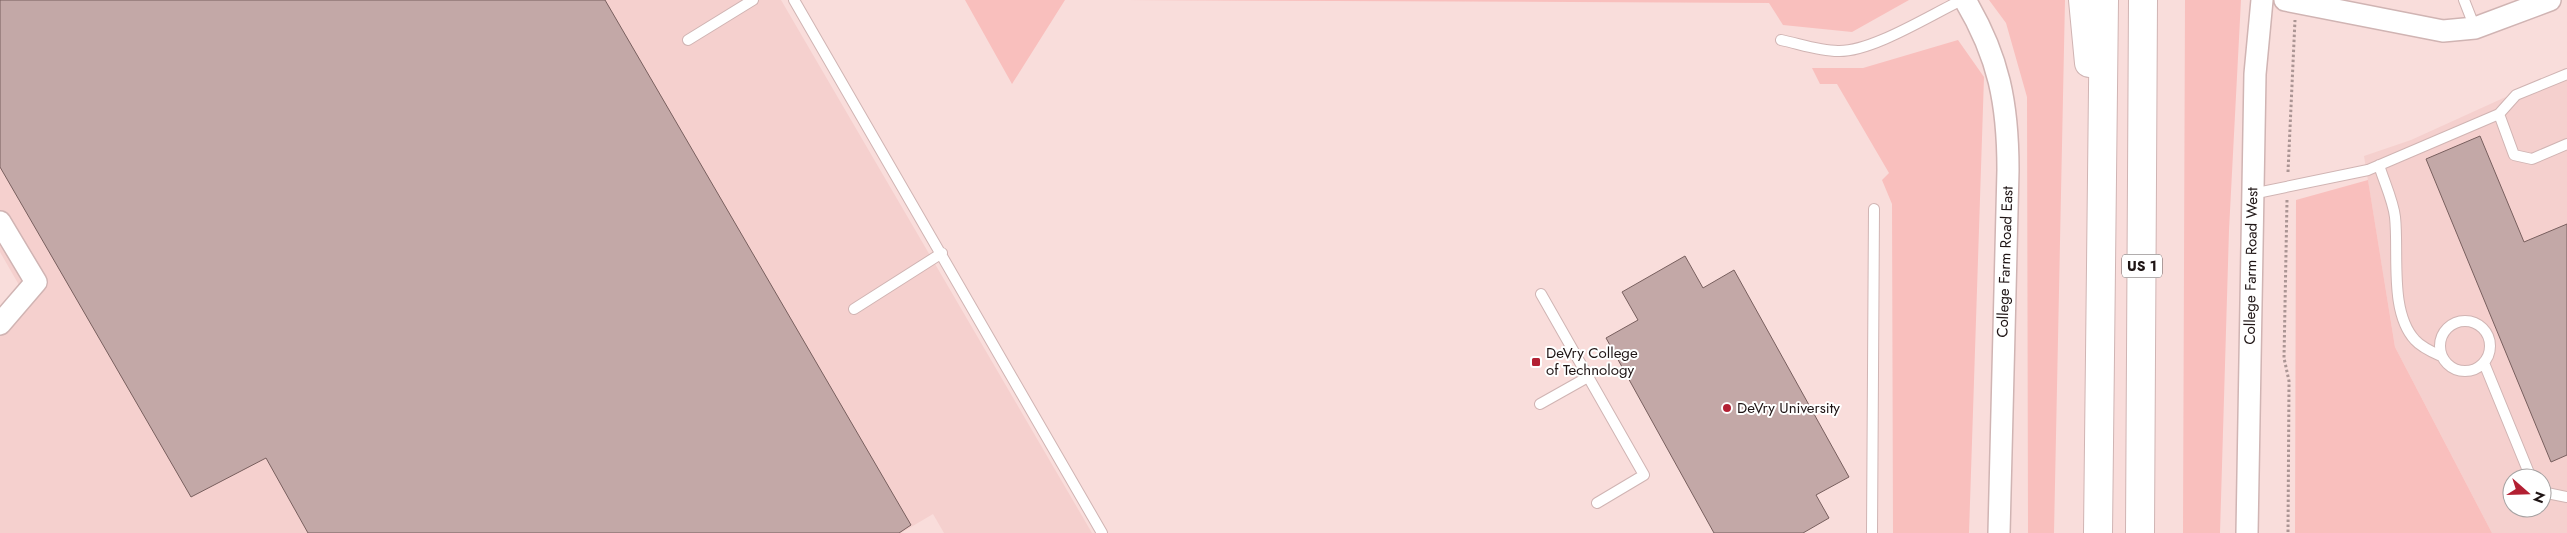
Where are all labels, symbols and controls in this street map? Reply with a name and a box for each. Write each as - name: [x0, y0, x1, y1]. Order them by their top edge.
- street label: College Farm Road East: [1991, 186, 2019, 338]
- street label: College Farm Road West: [2239, 187, 2263, 345]
- road number: US 1: [2122, 255, 2162, 278]
- place label: DeVry College of Technology: [1546, 342, 1638, 381]
- marker: DeVry College of Technology: [1530, 356, 1542, 368]
- place label: DeVry University: [1737, 397, 1840, 419]
- marker: DeVry University: [1721, 402, 1733, 414]
- north arrow: [2502, 468, 2552, 518]
- text: N: [2528, 489, 2551, 506]

